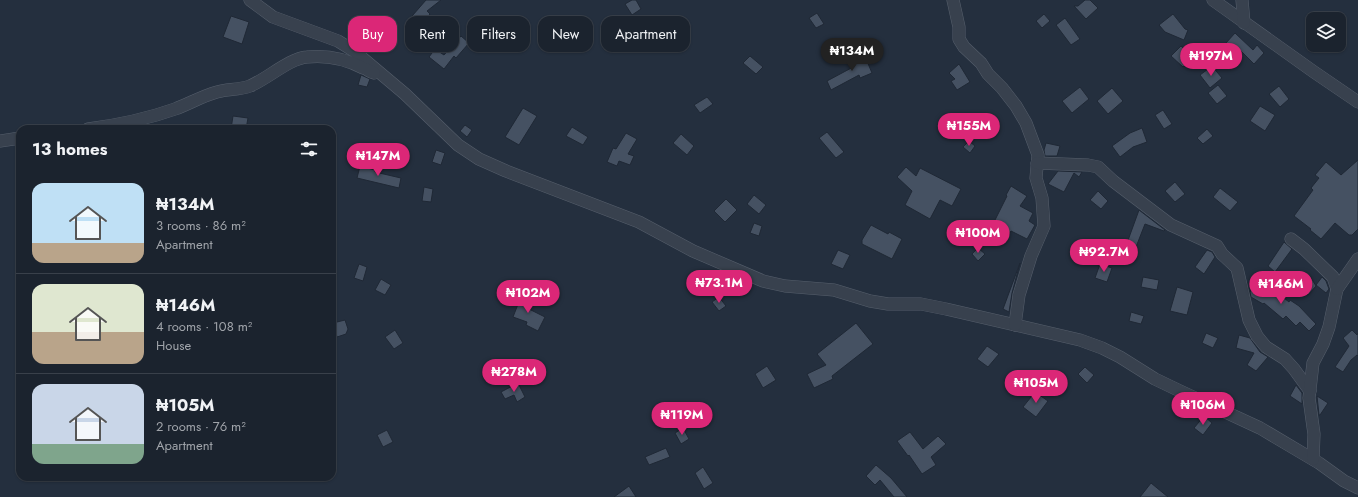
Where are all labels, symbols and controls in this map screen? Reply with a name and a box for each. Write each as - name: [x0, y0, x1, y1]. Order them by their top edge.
- map controls: [1306, 12, 1346, 52]
- button: layers: [1306, 12, 1346, 52]
- chip: Buy: [348, 16, 397, 52]
- chip: Rent: [405, 16, 459, 52]
- chip: Filters: [467, 16, 530, 52]
- chip: New: [538, 16, 593, 52]
- chip: Apartment: [601, 16, 690, 52]
- pin: ₦134M: [824, 38, 880, 72]
- text: ₦134M: [830, 41, 874, 60]
- pin: ₦197M: [1183, 43, 1239, 77]
- text: ₦197M: [1189, 46, 1233, 65]
- pin: ₦155M: [941, 113, 997, 147]
- text: ₦155M: [947, 116, 991, 135]
- text: 13 homes: [32, 137, 107, 161]
- icon: filters: [298, 138, 320, 160]
- pin: ₦147M: [350, 143, 406, 177]
- text: ₦147M: [356, 146, 400, 165]
- text: ₦134M: [156, 192, 215, 216]
- icon: home: [64, 199, 112, 247]
- text: 3 rooms · 86 m²: [156, 216, 246, 235]
- pin: ₦100M: [950, 220, 1006, 254]
- text: ₦100M: [956, 223, 1000, 242]
- text: Apartment: [156, 235, 213, 254]
- pin: ₦92.7M: [1071, 239, 1137, 273]
- text: ₦92.7M: [1079, 242, 1129, 261]
- pin: ₦73.1M: [686, 270, 752, 304]
- pin: ₦146M: [1253, 271, 1309, 305]
- text: ₦73.1M: [695, 273, 743, 292]
- text: ₦146M: [1258, 274, 1304, 293]
- pin: ₦102M: [500, 280, 556, 314]
- text: ₦102M: [506, 283, 550, 302]
- text: ₦146M: [156, 293, 215, 317]
- icon: home: [64, 300, 112, 348]
- text: 4 rooms · 108 m²: [156, 317, 252, 336]
- text: House: [156, 336, 191, 355]
- pin: ₦278M: [486, 359, 542, 393]
- text: ₦278M: [491, 362, 537, 381]
- pin: ₦105M: [1008, 370, 1064, 404]
- text: ₦105M: [1014, 373, 1058, 392]
- pin: ₦106M: [1175, 392, 1231, 426]
- text: ₦105M: [156, 393, 214, 417]
- text: ₦106M: [1181, 395, 1225, 414]
- icon: home: [64, 400, 112, 448]
- pin: ₦119M: [654, 402, 710, 436]
- text: ₦119M: [661, 405, 703, 424]
- text: 2 rooms · 76 m²: [156, 417, 246, 436]
- text: Apartment: [156, 436, 213, 455]

